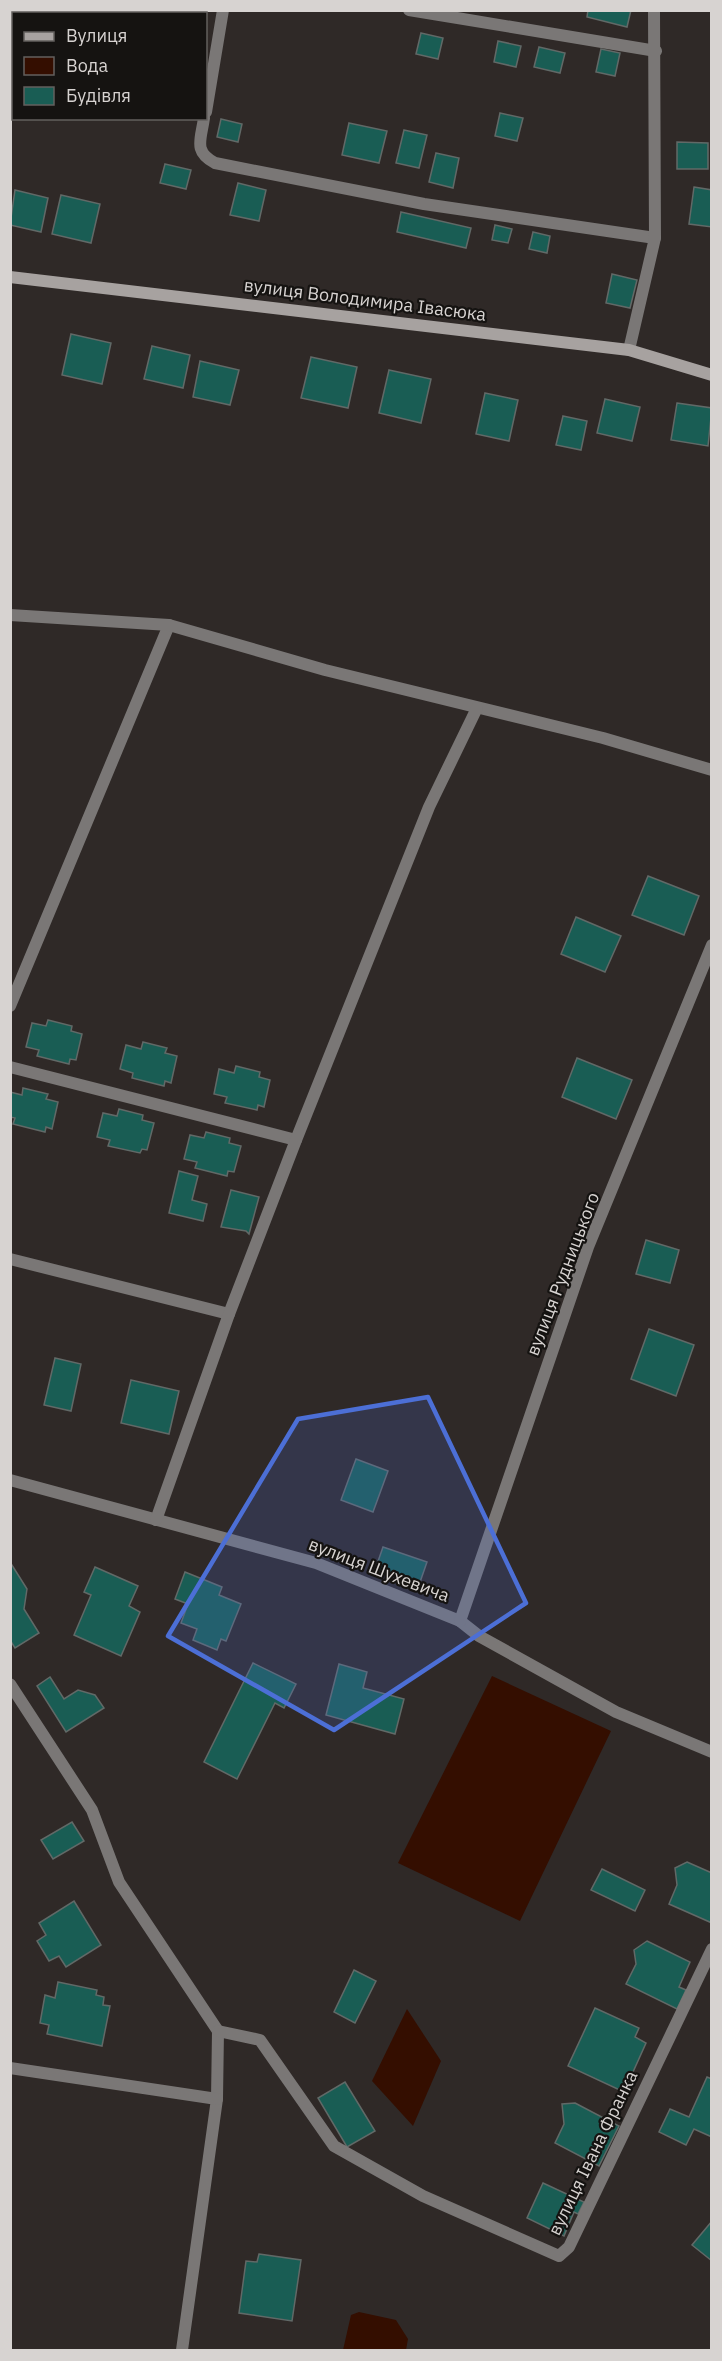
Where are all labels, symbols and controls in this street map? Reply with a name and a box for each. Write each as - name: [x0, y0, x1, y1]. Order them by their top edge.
- legend: [12, 12, 207, 120]
- text: Вулиця: [66, 24, 127, 47]
- text: Вода: [66, 54, 109, 77]
- text: Будівля: [66, 84, 131, 107]
- street label: вулиця Володимира Івасюка: [243, 273, 488, 326]
- street label: вулиця Рудницького: [521, 1189, 604, 1359]
- street label: вулиця Шухевича: [306, 1532, 453, 1607]
- street label: вулиця Івана Франка: [543, 2066, 643, 2239]

